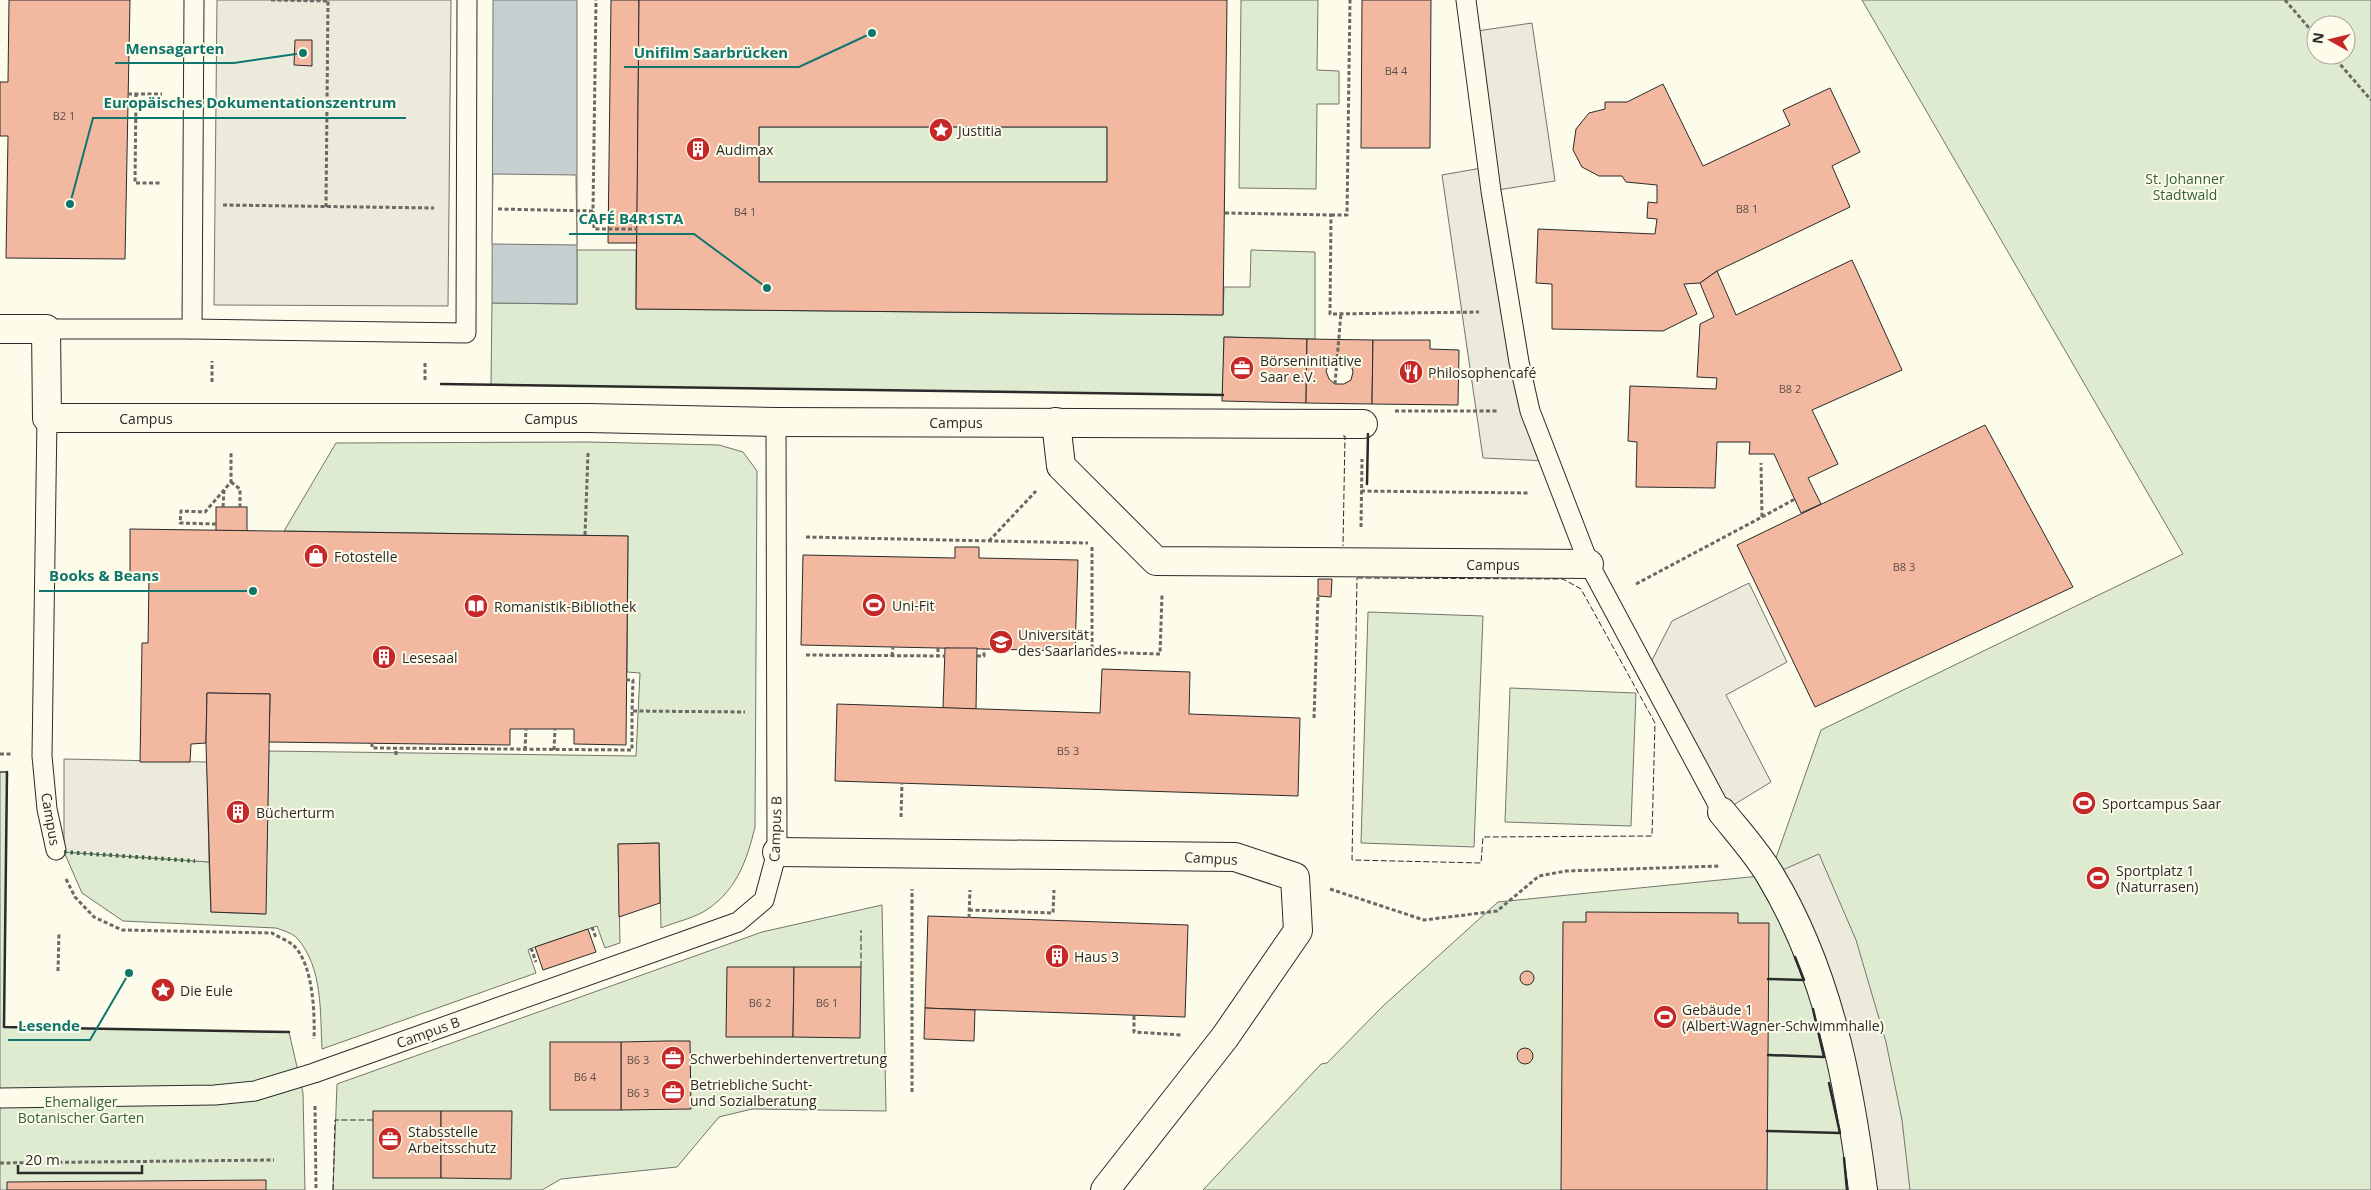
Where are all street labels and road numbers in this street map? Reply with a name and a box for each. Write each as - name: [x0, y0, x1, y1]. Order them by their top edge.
- street label: Campus: [119, 409, 173, 428]
- street label: Campus: [524, 409, 578, 428]
- street label: Campus: [929, 413, 983, 432]
- street label: Campus: [1466, 555, 1520, 574]
- street label: Campus: [37, 791, 65, 847]
- street label: Campus B: [764, 796, 786, 862]
- street label: Campus: [1184, 847, 1238, 869]
- street label: Campus B: [394, 1012, 462, 1052]

